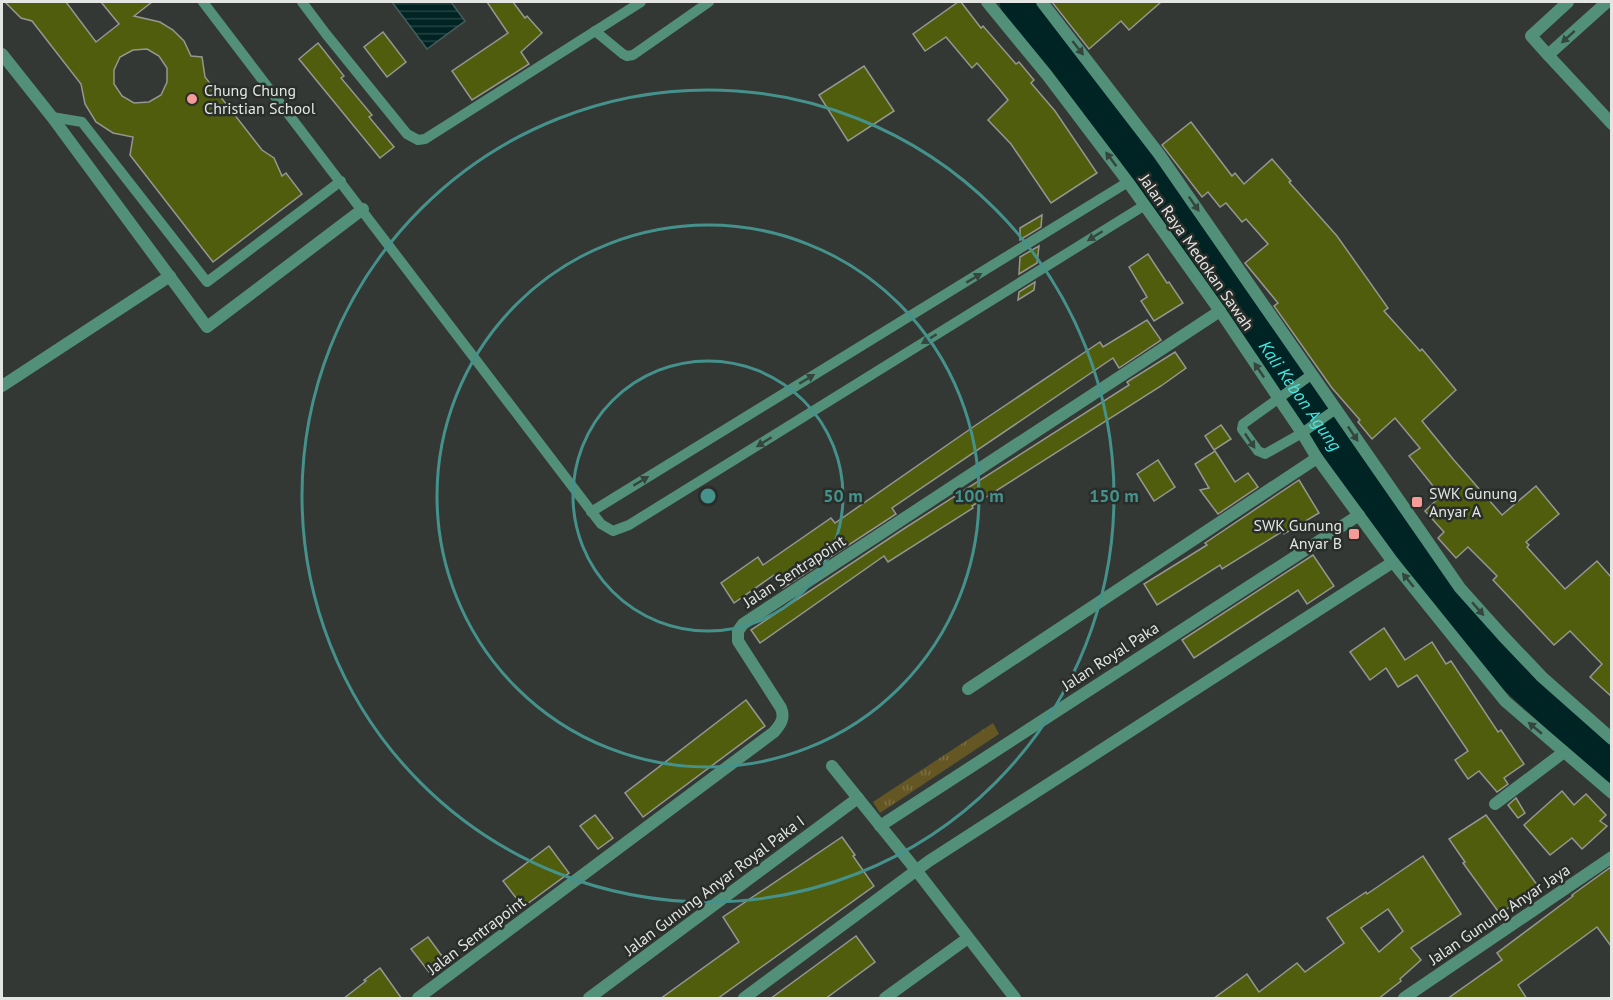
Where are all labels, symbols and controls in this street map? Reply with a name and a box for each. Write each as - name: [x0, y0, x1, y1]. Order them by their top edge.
- one-way arrow: [1561, 30, 1576, 43]
- one-way arrow: [1071, 40, 1083, 55]
- place label: Chung Chung Christian School: [204, 80, 316, 118]
- marker: Chung Chung Christian School: [185, 92, 199, 106]
- one-way arrow: [1104, 151, 1117, 167]
- street label: Jalan Raya Medokan Sawah: [1135, 169, 1259, 334]
- one-way arrow: [1188, 196, 1200, 212]
- one-way arrow: [1087, 230, 1103, 241]
- one-way arrow: [966, 272, 982, 283]
- one-way arrow: [921, 333, 937, 344]
- water label: Kali Kebon Agung: [1254, 336, 1348, 455]
- one-way arrow: [1254, 361, 1265, 378]
- one-way arrow: [799, 374, 815, 385]
- one-way arrow: [1347, 425, 1359, 441]
- one-way arrow: [1244, 433, 1255, 449]
- one-way arrow: [756, 436, 772, 447]
- one-way arrow: [633, 476, 650, 486]
- place label: SWK Gunung Anyar A: [1429, 483, 1517, 521]
- text: 50 m: [823, 484, 863, 507]
- text: 100 m: [954, 484, 1004, 507]
- text: 150 m: [1089, 484, 1139, 507]
- centre of rings: [698, 486, 718, 506]
- marker: SWK Gunung Anyar A: [1410, 495, 1424, 509]
- place label: SWK Gunung Anyar B: [1254, 515, 1342, 553]
- marker: SWK Gunung Anyar B: [1347, 527, 1361, 541]
- street label: Jalan Sentrapoint: [738, 530, 849, 612]
- one-way arrow: [1402, 573, 1414, 588]
- one-way arrow: [1472, 601, 1485, 617]
- street label: Jalan Royal Paka: [1057, 617, 1162, 695]
- one-way arrow: [1527, 721, 1543, 734]
- street label: Jalan Gunung Anyar Royal Paka I: [619, 811, 808, 960]
- street label: Jalan Gunung Anyar Jaya: [1424, 859, 1574, 969]
- street label: Jalan Sentrapoint: [422, 891, 530, 979]

